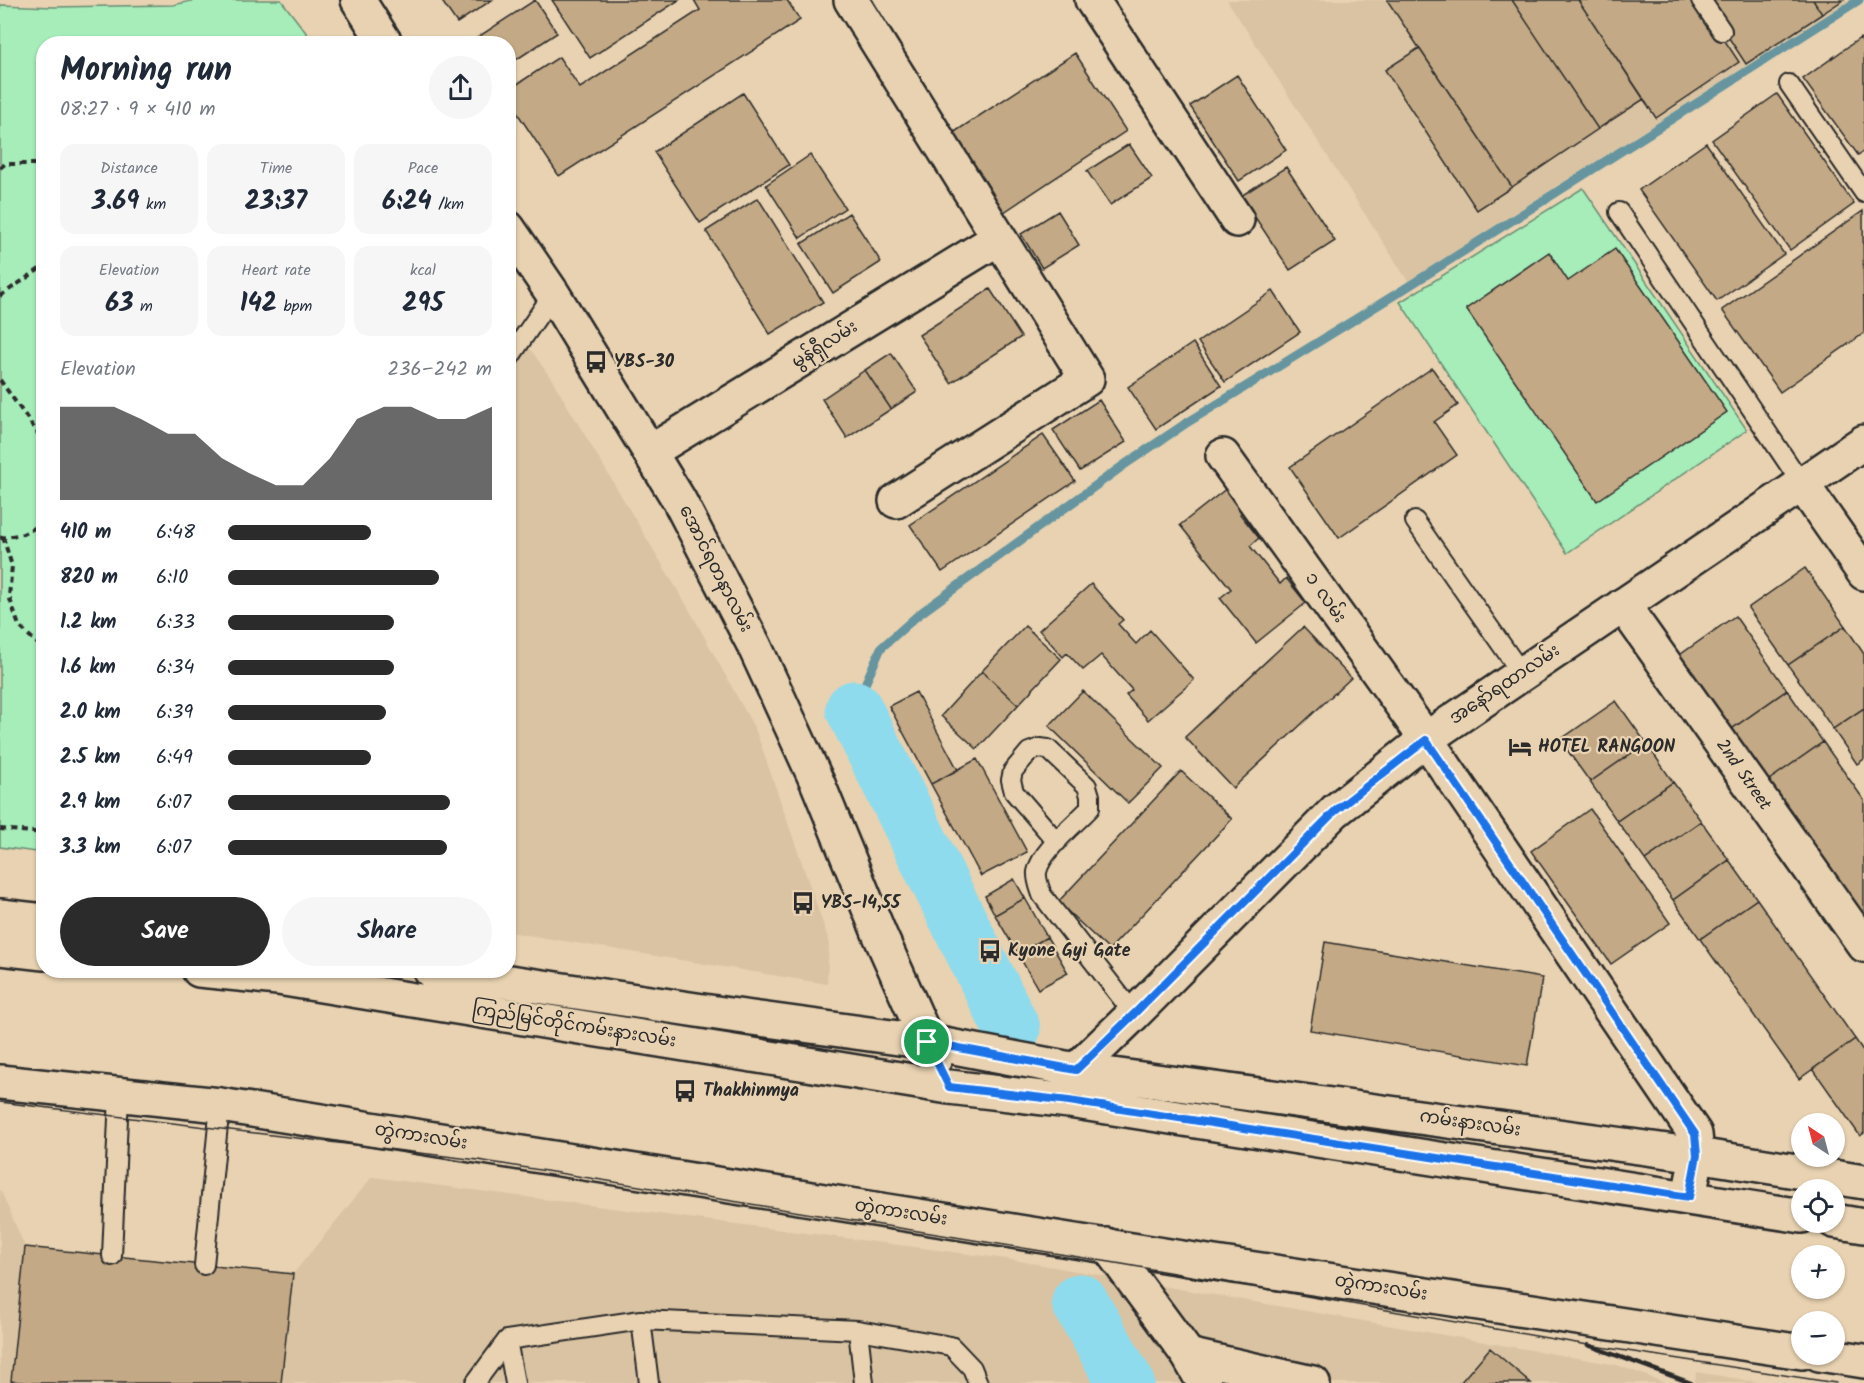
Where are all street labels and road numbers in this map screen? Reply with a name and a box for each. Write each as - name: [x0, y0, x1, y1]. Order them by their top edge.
- street label: မွန်ရှီလမ်း: [786, 312, 864, 377]
- street label: အောင်ရတနာလမ်း: [670, 500, 760, 638]
- street label: ၁ လမ်း: [1297, 566, 1353, 630]
- street label: အနော်ရထာလမ်း: [1444, 637, 1566, 733]
- street label: 2nd Street: [1708, 733, 1779, 818]
- street label: ကြည်မြင်တိုင်ကမ်းနားလမ်း: [470, 995, 678, 1056]
- street label: ကမ်းနားလမ်း: [1417, 1103, 1523, 1145]
- street label: တွဲကားလမ်း: [373, 1115, 469, 1159]
- street label: တွဲကားလမ်း: [853, 1191, 949, 1235]
- street label: တွဲကားလမ်း: [1333, 1266, 1429, 1310]

